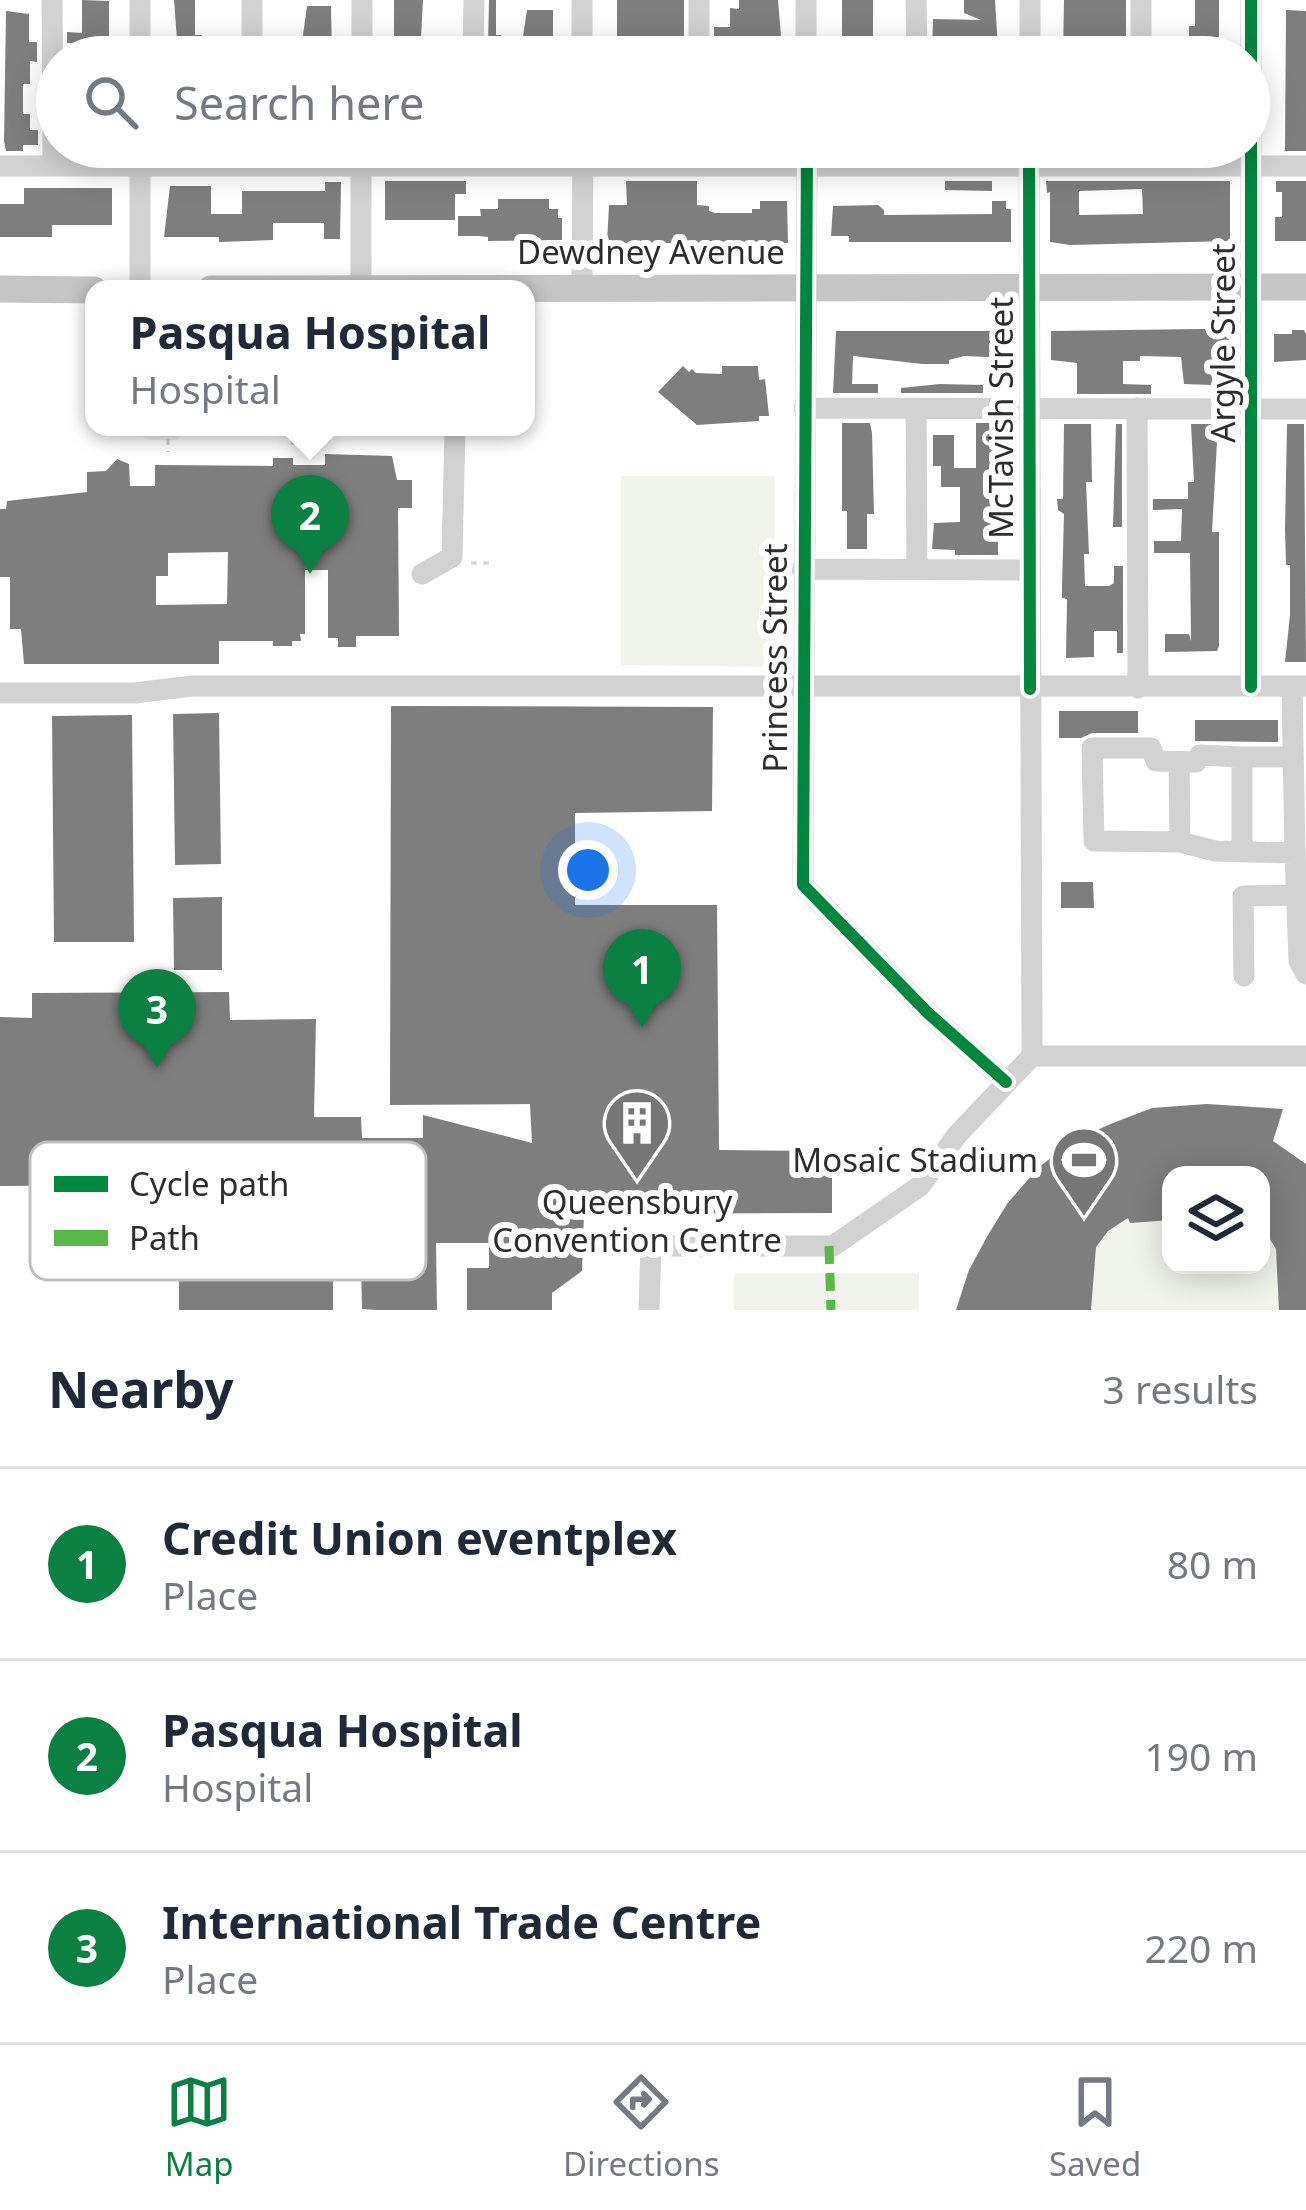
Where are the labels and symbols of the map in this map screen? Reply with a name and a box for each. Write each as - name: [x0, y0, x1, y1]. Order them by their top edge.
- street label: Dewdney Avenue: [517, 229, 785, 274]
- street label: Argyle Street: [1200, 243, 1245, 443]
- street label: McTavish Street: [978, 297, 1023, 539]
- pin: 2: [271, 475, 349, 574]
- street label: Princess Street: [752, 543, 797, 773]
- your location: [558, 840, 618, 900]
- pin: 1: [603, 929, 681, 1028]
- pin: 3: [118, 969, 196, 1068]
- building icon: Queensbury Convention Centre: [602, 1088, 672, 1182]
- sports icon: Mosaic Stadium: [1049, 1125, 1119, 1219]
- place label: Mosaic Stadium: [792, 1137, 1038, 1182]
- legend: [30, 1142, 426, 1280]
- text: Cycle path: [129, 1161, 289, 1206]
- place label: Queensbury Convention Centre: [492, 1179, 782, 1262]
- text: Path: [129, 1215, 200, 1260]

